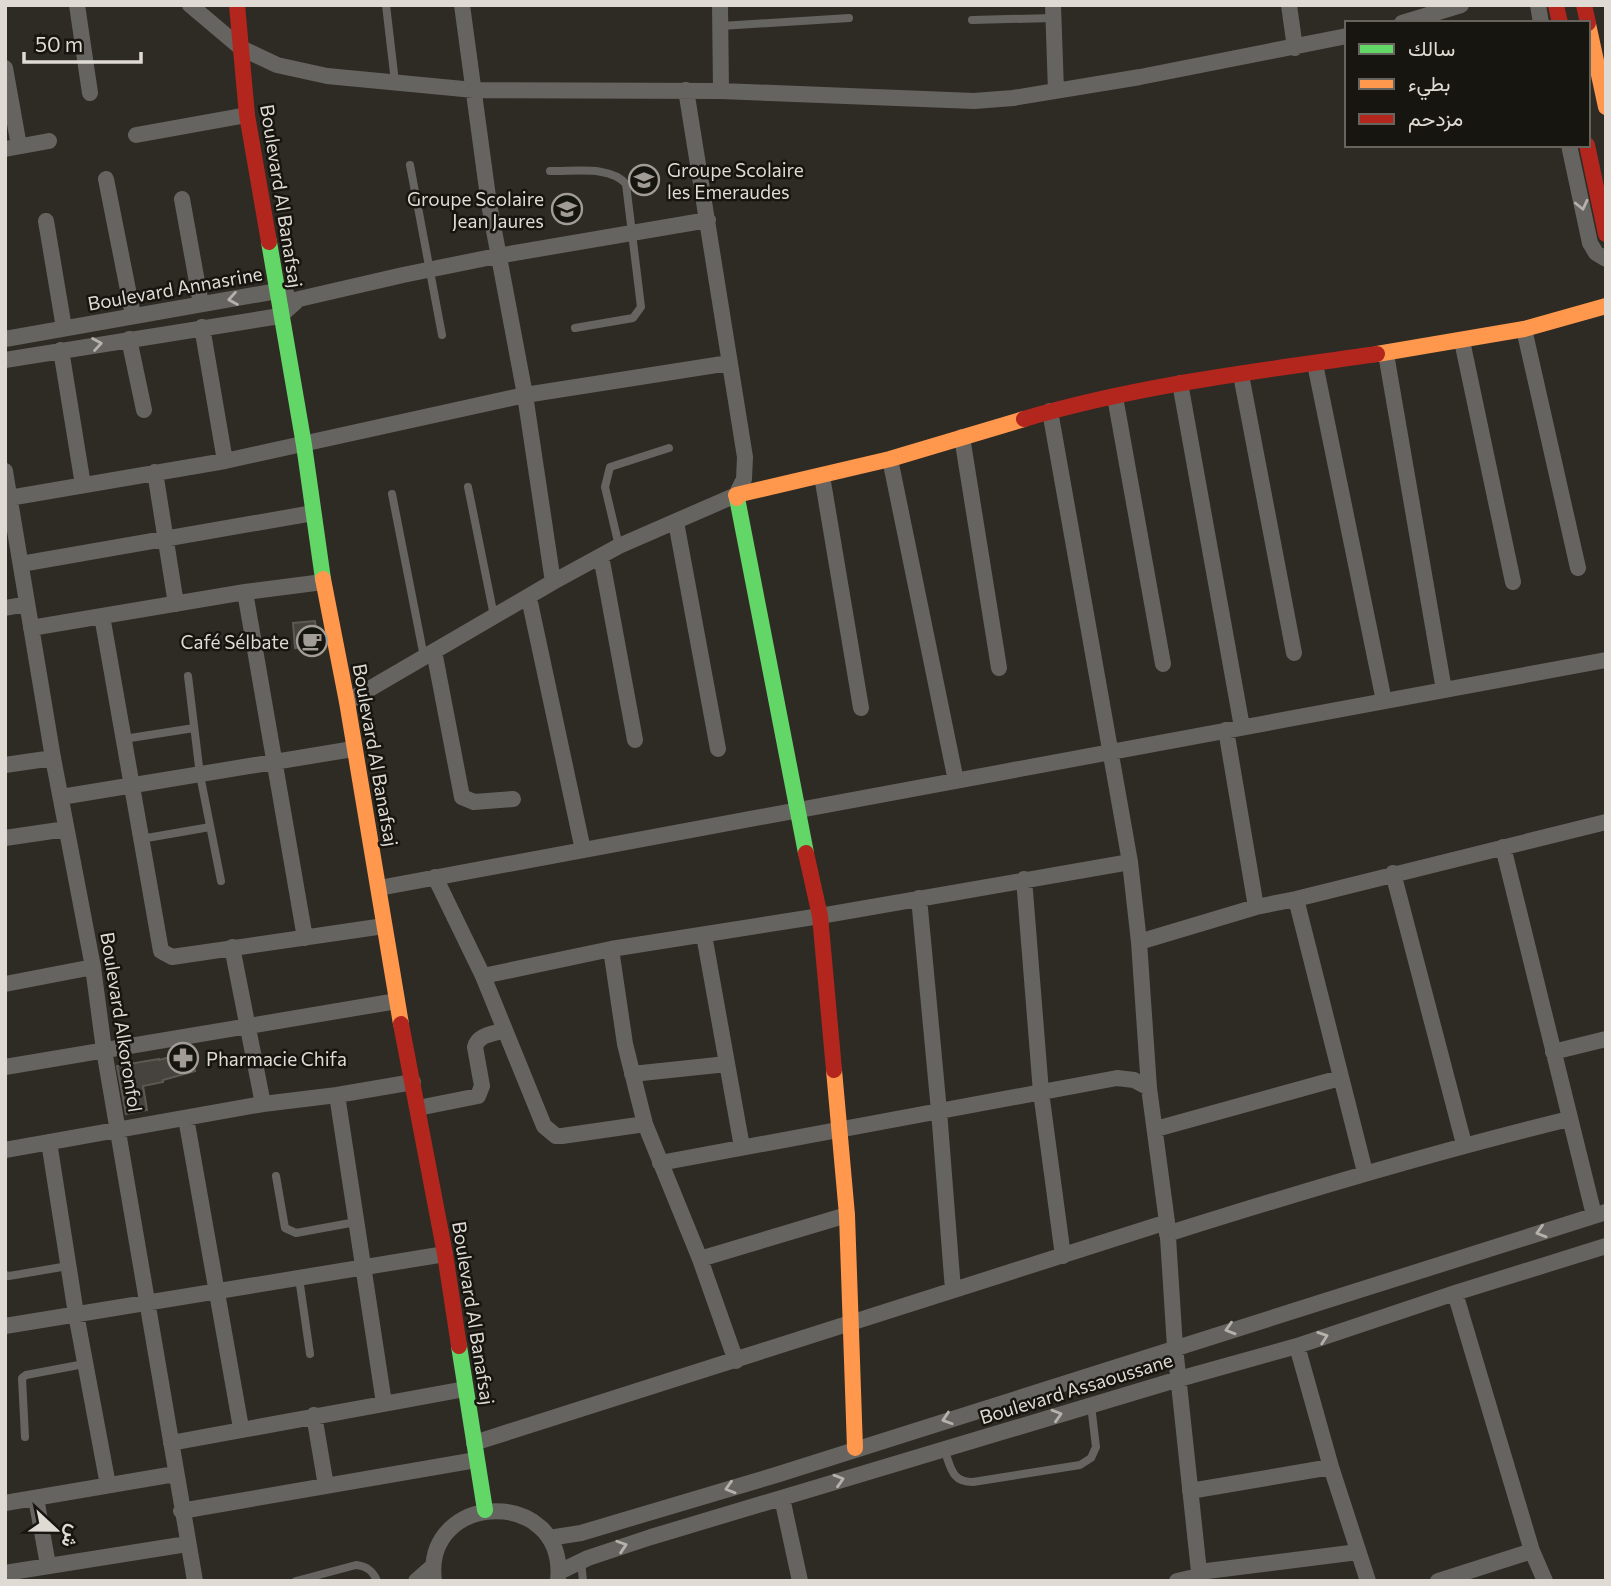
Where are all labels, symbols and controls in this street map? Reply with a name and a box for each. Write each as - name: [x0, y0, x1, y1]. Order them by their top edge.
- scale bar: [24, 21, 142, 65]
- legend: [1345, 21, 1590, 147]
- text: 50 m: [35, 31, 83, 56]
- text: سالك: [1408, 35, 1455, 60]
- text: بطيء: [1408, 70, 1451, 101]
- street label: Boulevard Al Banafsaj: [256, 103, 308, 289]
- text: مزدحم: [1408, 105, 1463, 133]
- place label: Groupe Scolaire les Emeraudes: [667, 158, 804, 203]
- school or university icon: Groupe Scolaire les Emeraudes: [627, 163, 661, 197]
- place label: Groupe Scolaire Jean Jaures: [407, 187, 544, 232]
- school or university icon: Groupe Scolaire Jean Jaures: [550, 192, 584, 226]
- one-way arrow: [1574, 199, 1588, 211]
- street label: Boulevard Annasrine: [86, 261, 264, 315]
- one-way arrow: [227, 291, 239, 306]
- one-way arrow: [91, 337, 102, 352]
- cafe icon: Café Sélbate: [295, 624, 329, 658]
- place label: Café Sélbate: [181, 630, 289, 653]
- street label: Boulevard Al Banafsaj: [349, 662, 403, 848]
- street label: Boulevard Alkoronfol: [96, 930, 148, 1114]
- pharmacy icon: Pharmacie Chifa: [166, 1041, 200, 1075]
- place label: Pharmacie Chifa: [206, 1047, 347, 1070]
- street label: Boulevard Al Banafsaj: [448, 1220, 500, 1406]
- one-way arrow: [1535, 1224, 1547, 1238]
- one-way arrow: [1224, 1321, 1236, 1336]
- one-way arrow: [1316, 1331, 1328, 1346]
- street label: Boulevard Assaoussane: [977, 1348, 1175, 1428]
- one-way arrow: [1051, 1409, 1063, 1423]
- one-way arrow: [941, 1411, 954, 1425]
- one-way arrow: [833, 1474, 845, 1489]
- one-way arrow: [724, 1480, 736, 1495]
- north arrow: [21, 1495, 91, 1565]
- text: ش: [56, 1521, 87, 1552]
- one-way arrow: [615, 1540, 627, 1555]

